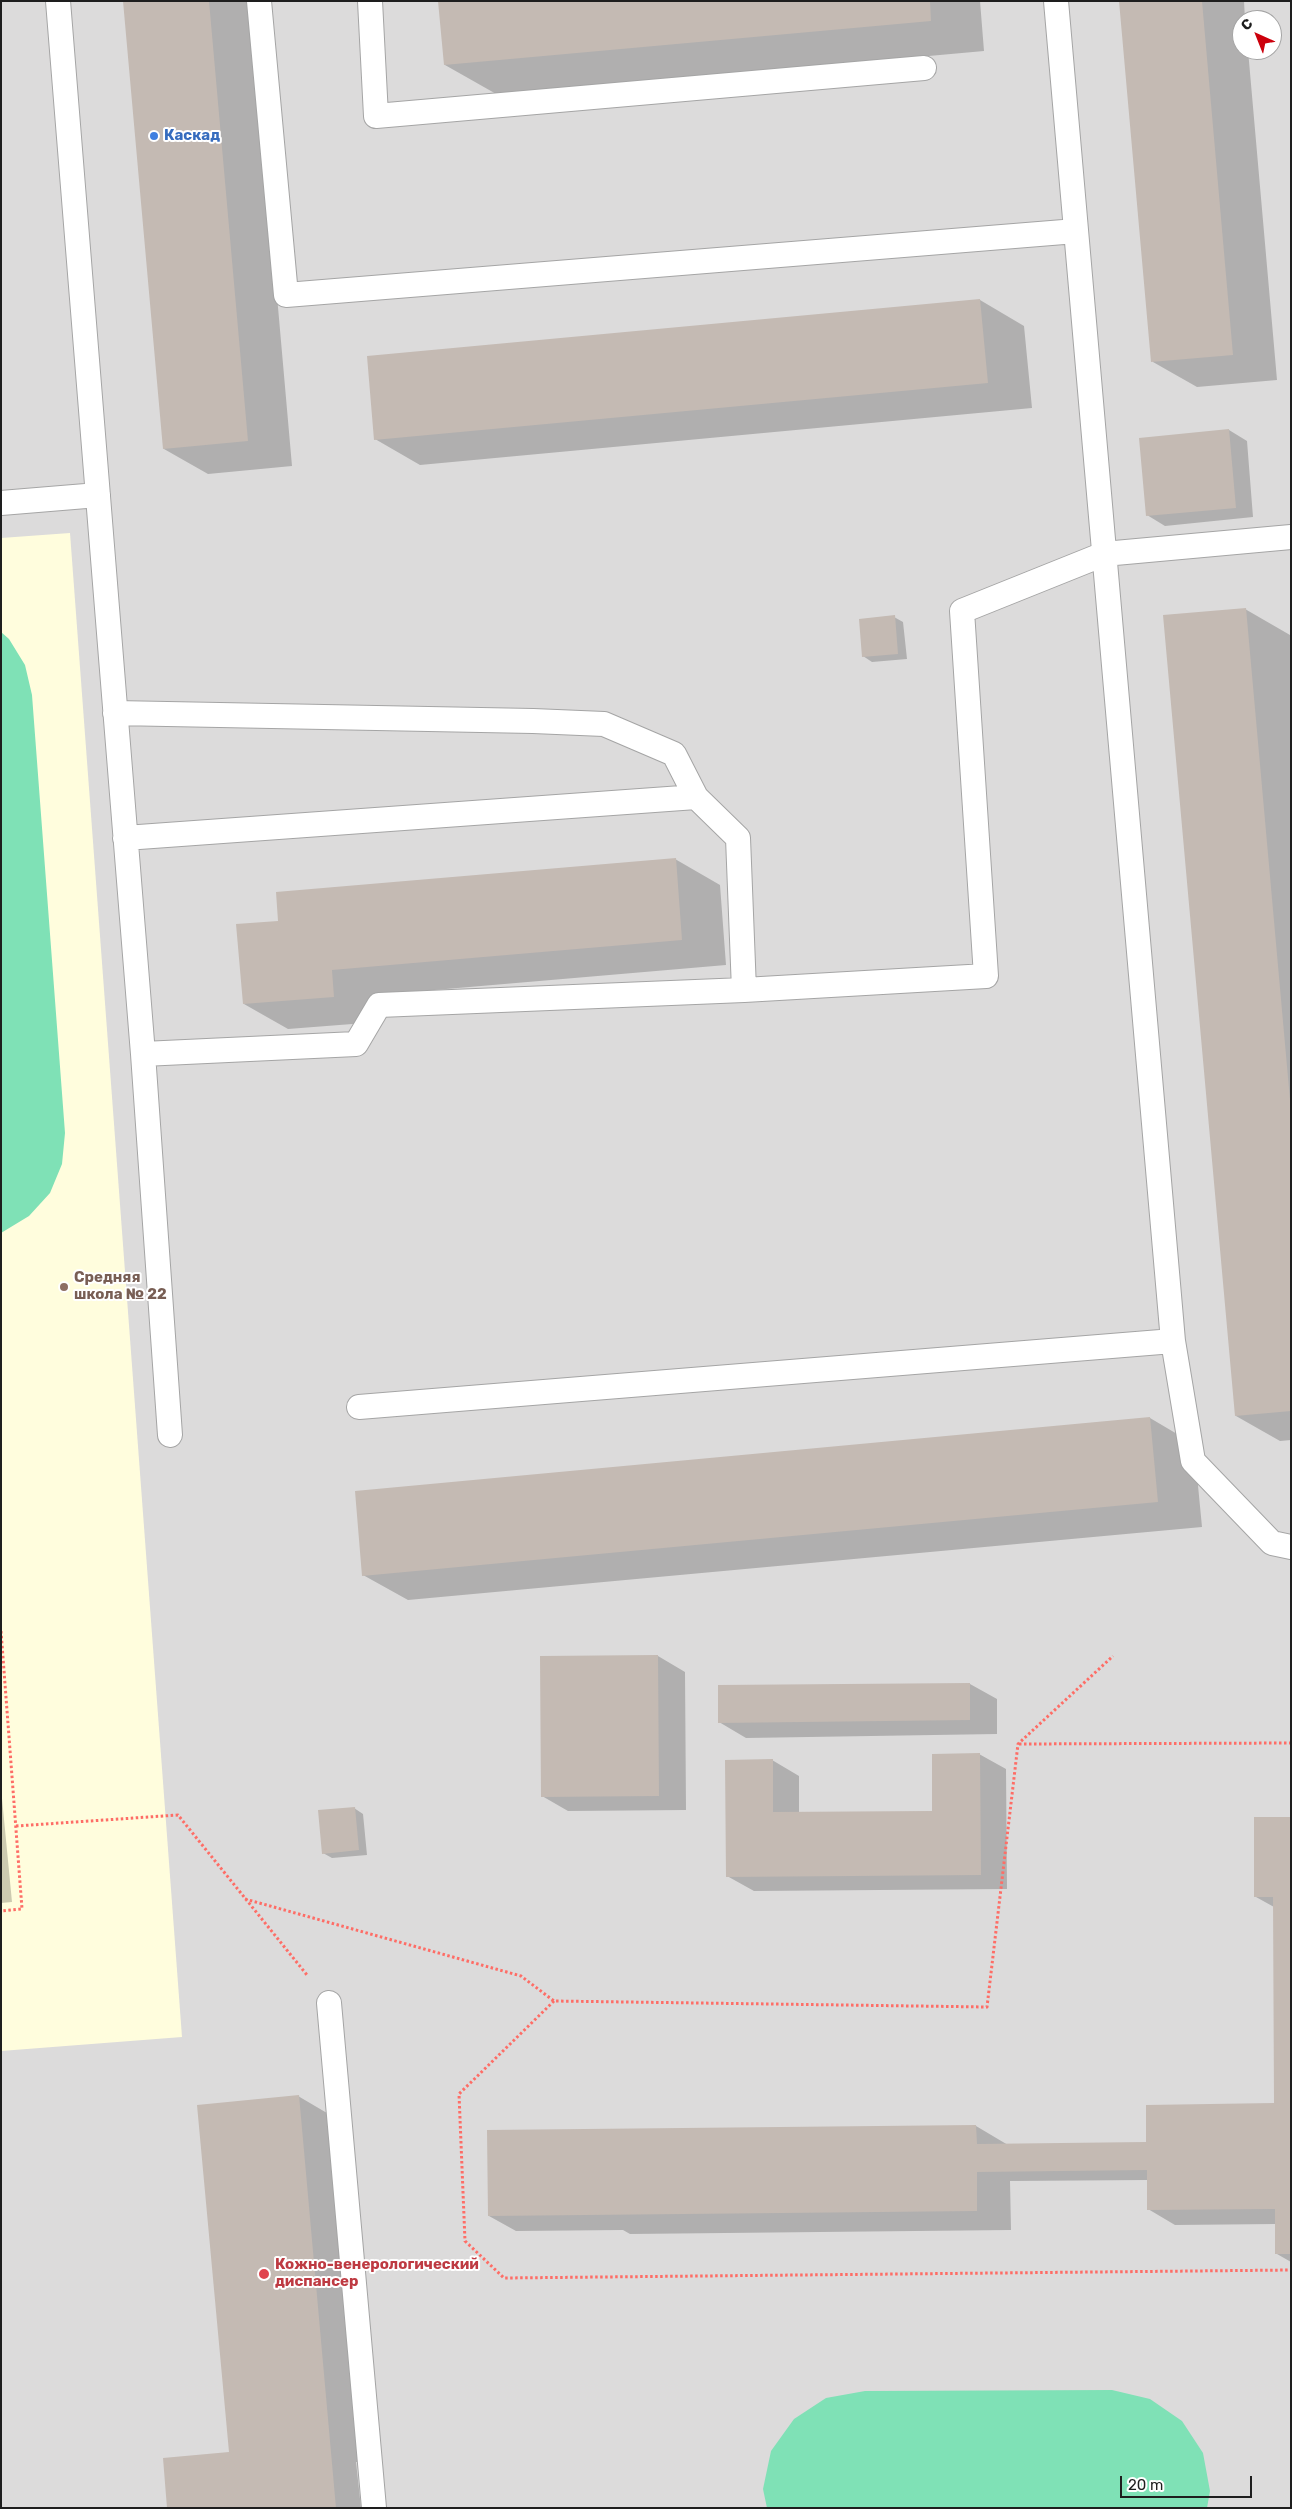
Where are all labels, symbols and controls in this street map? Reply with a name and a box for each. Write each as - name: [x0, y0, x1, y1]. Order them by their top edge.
- north arrow: [1232, 10, 1282, 60]
- text: С: [1237, 15, 1256, 34]
- place label: Каскад: [164, 127, 220, 145]
- marker: Каскад: [148, 130, 160, 142]
- place label: Средняя школа № 22: [74, 1269, 167, 1304]
- marker: Средняя школа № 22: [58, 1281, 70, 1293]
- place label: Кожно-венерологический диспансер: [275, 2256, 479, 2291]
- marker: Кожно-венерологический диспансер: [257, 2267, 271, 2281]
- scale bar: [1122, 2466, 1254, 2498]
- text: 20 m: [1128, 2476, 1163, 2494]

